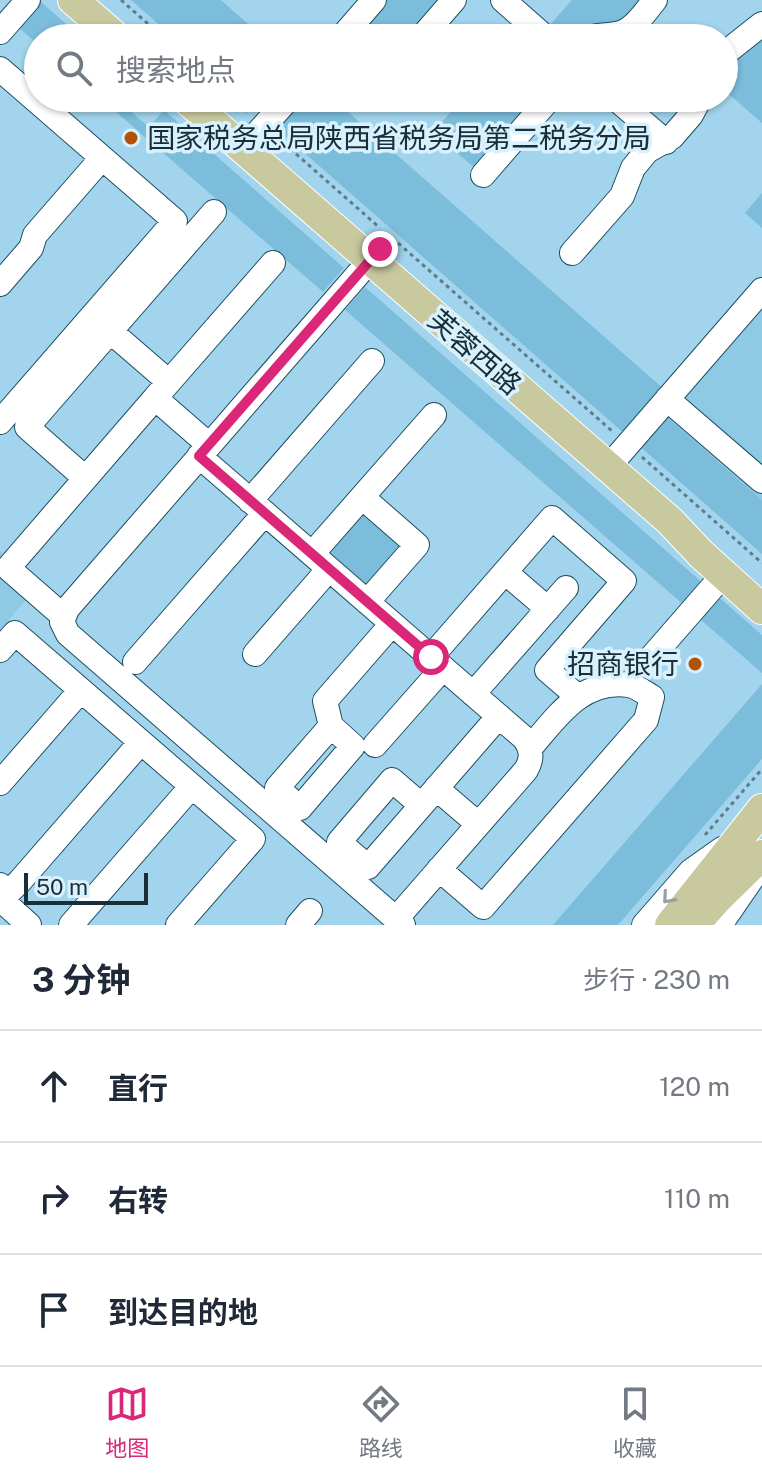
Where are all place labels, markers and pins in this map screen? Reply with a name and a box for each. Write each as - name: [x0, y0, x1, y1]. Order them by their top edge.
- place label: 国家税务总局陕西省税务局第二税务分局: [147, 121, 651, 154]
- marker: 国家税务总局陕西省税务局第二税务分局: [122, 129, 140, 147]
- place label: 招商银行: [567, 647, 679, 680]
- marker: 招商银行: [686, 655, 704, 673]

